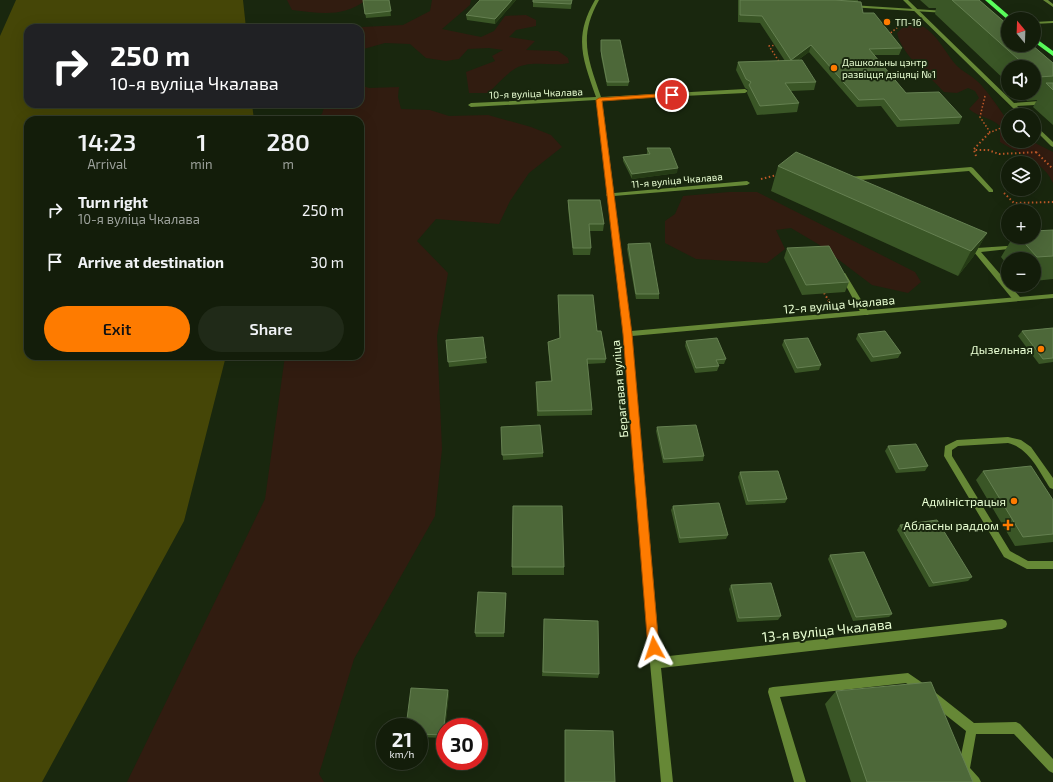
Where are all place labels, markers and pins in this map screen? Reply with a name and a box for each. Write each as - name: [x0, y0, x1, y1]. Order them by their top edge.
- place label: ТП-16: [895, 16, 922, 28]
- marker: ТП-16: [882, 17, 892, 27]
- place label: Дашкольны цэнтр развіцця дзіцяці №1: [842, 56, 936, 80]
- marker: Дашкольны цэнтр развіцця дзіцяці №1: [829, 63, 839, 73]
- pin: [655, 78, 689, 112]
- place label: Дызельная: [971, 342, 1033, 356]
- marker: Дызельная: [1036, 344, 1046, 354]
- place label: Адміністрацыя: [922, 494, 1006, 508]
- marker: Адміністрацыя: [1009, 496, 1019, 506]
- place label: Абласны раддом: [904, 518, 999, 532]
- marker: Абласны раддом: [1002, 519, 1014, 531]

